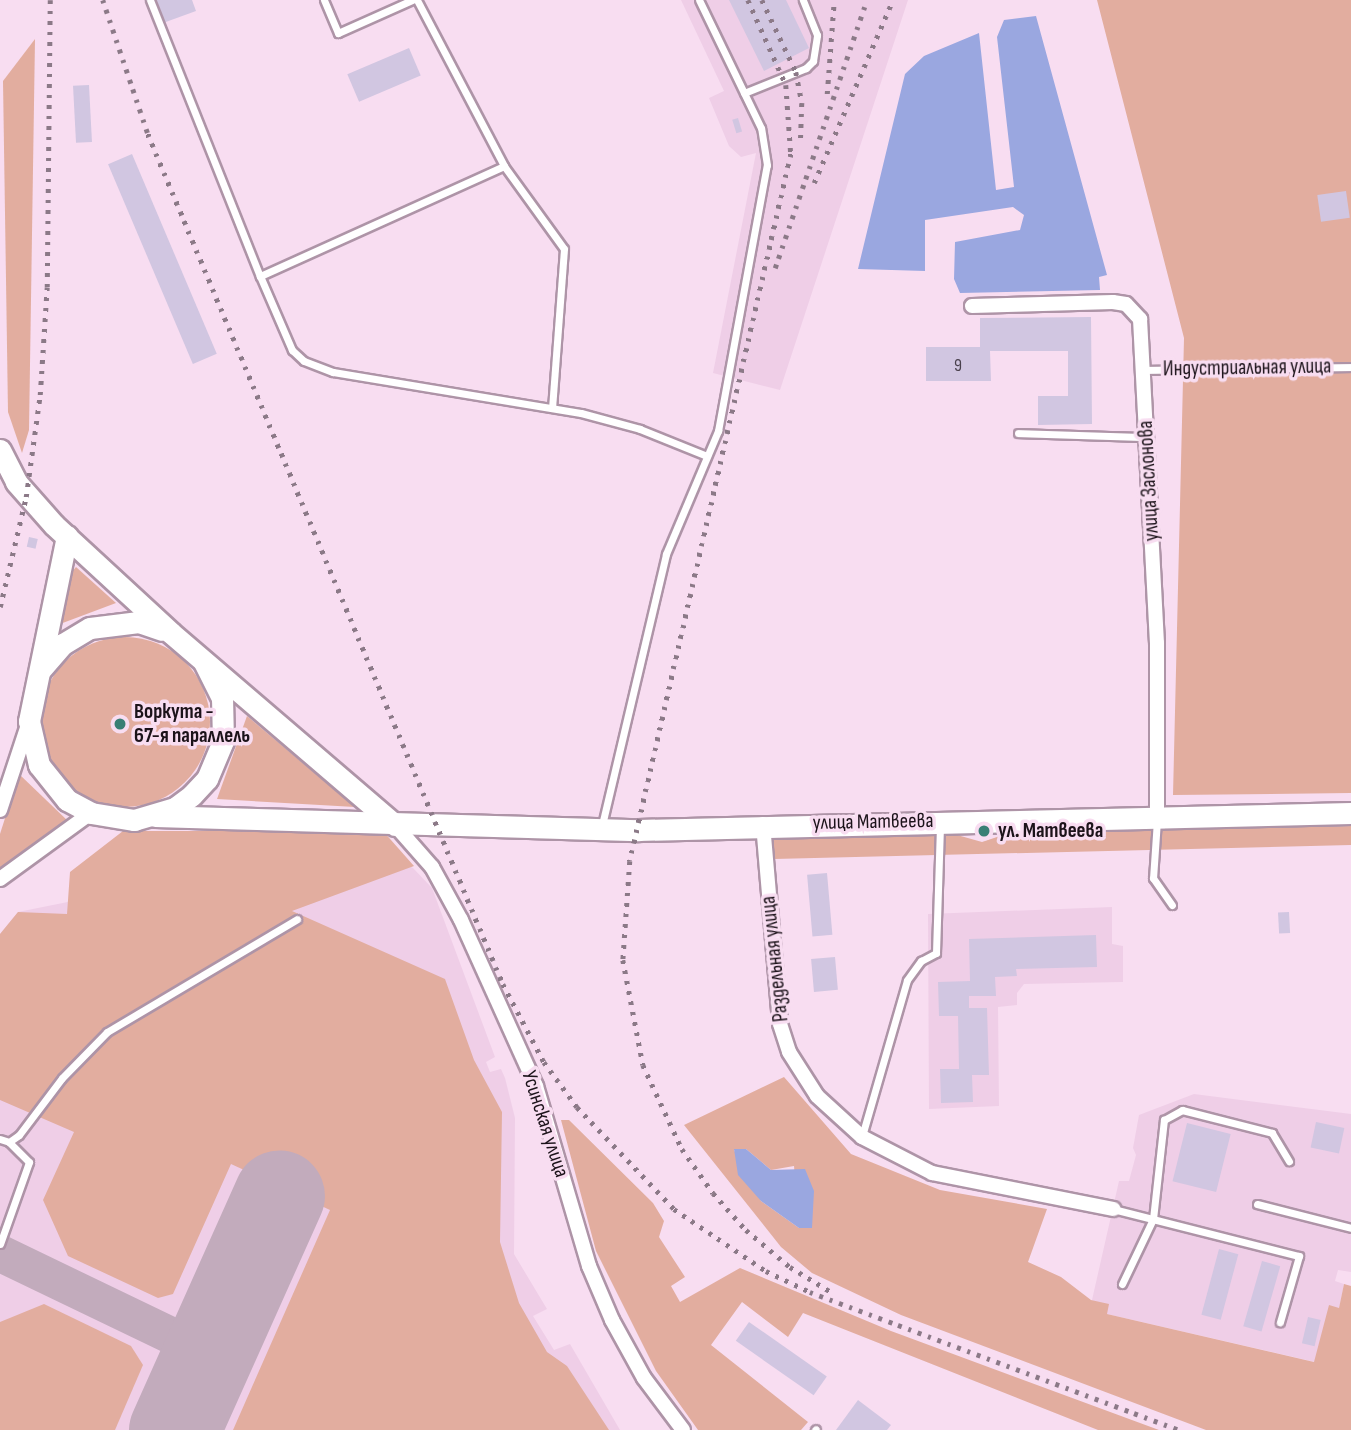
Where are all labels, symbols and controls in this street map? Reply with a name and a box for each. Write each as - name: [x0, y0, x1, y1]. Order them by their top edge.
- street label: Индустриальная улица: [1163, 354, 1331, 382]
- house number: 9: [954, 355, 962, 377]
- street label: улица Заслонова: [1133, 420, 1165, 542]
- place label: Воркута - 67-я параллель: [134, 699, 250, 749]
- marker: Воркута - 67-я параллель: [112, 716, 128, 732]
- street label: улица Матвеева: [812, 808, 934, 836]
- place label: ул. Матвеева: [998, 818, 1103, 844]
- marker: ул. Матвеева: [976, 823, 992, 839]
- street label: Раздельная улица: [756, 895, 794, 1023]
- street label: Усинская улица: [516, 1067, 574, 1181]

